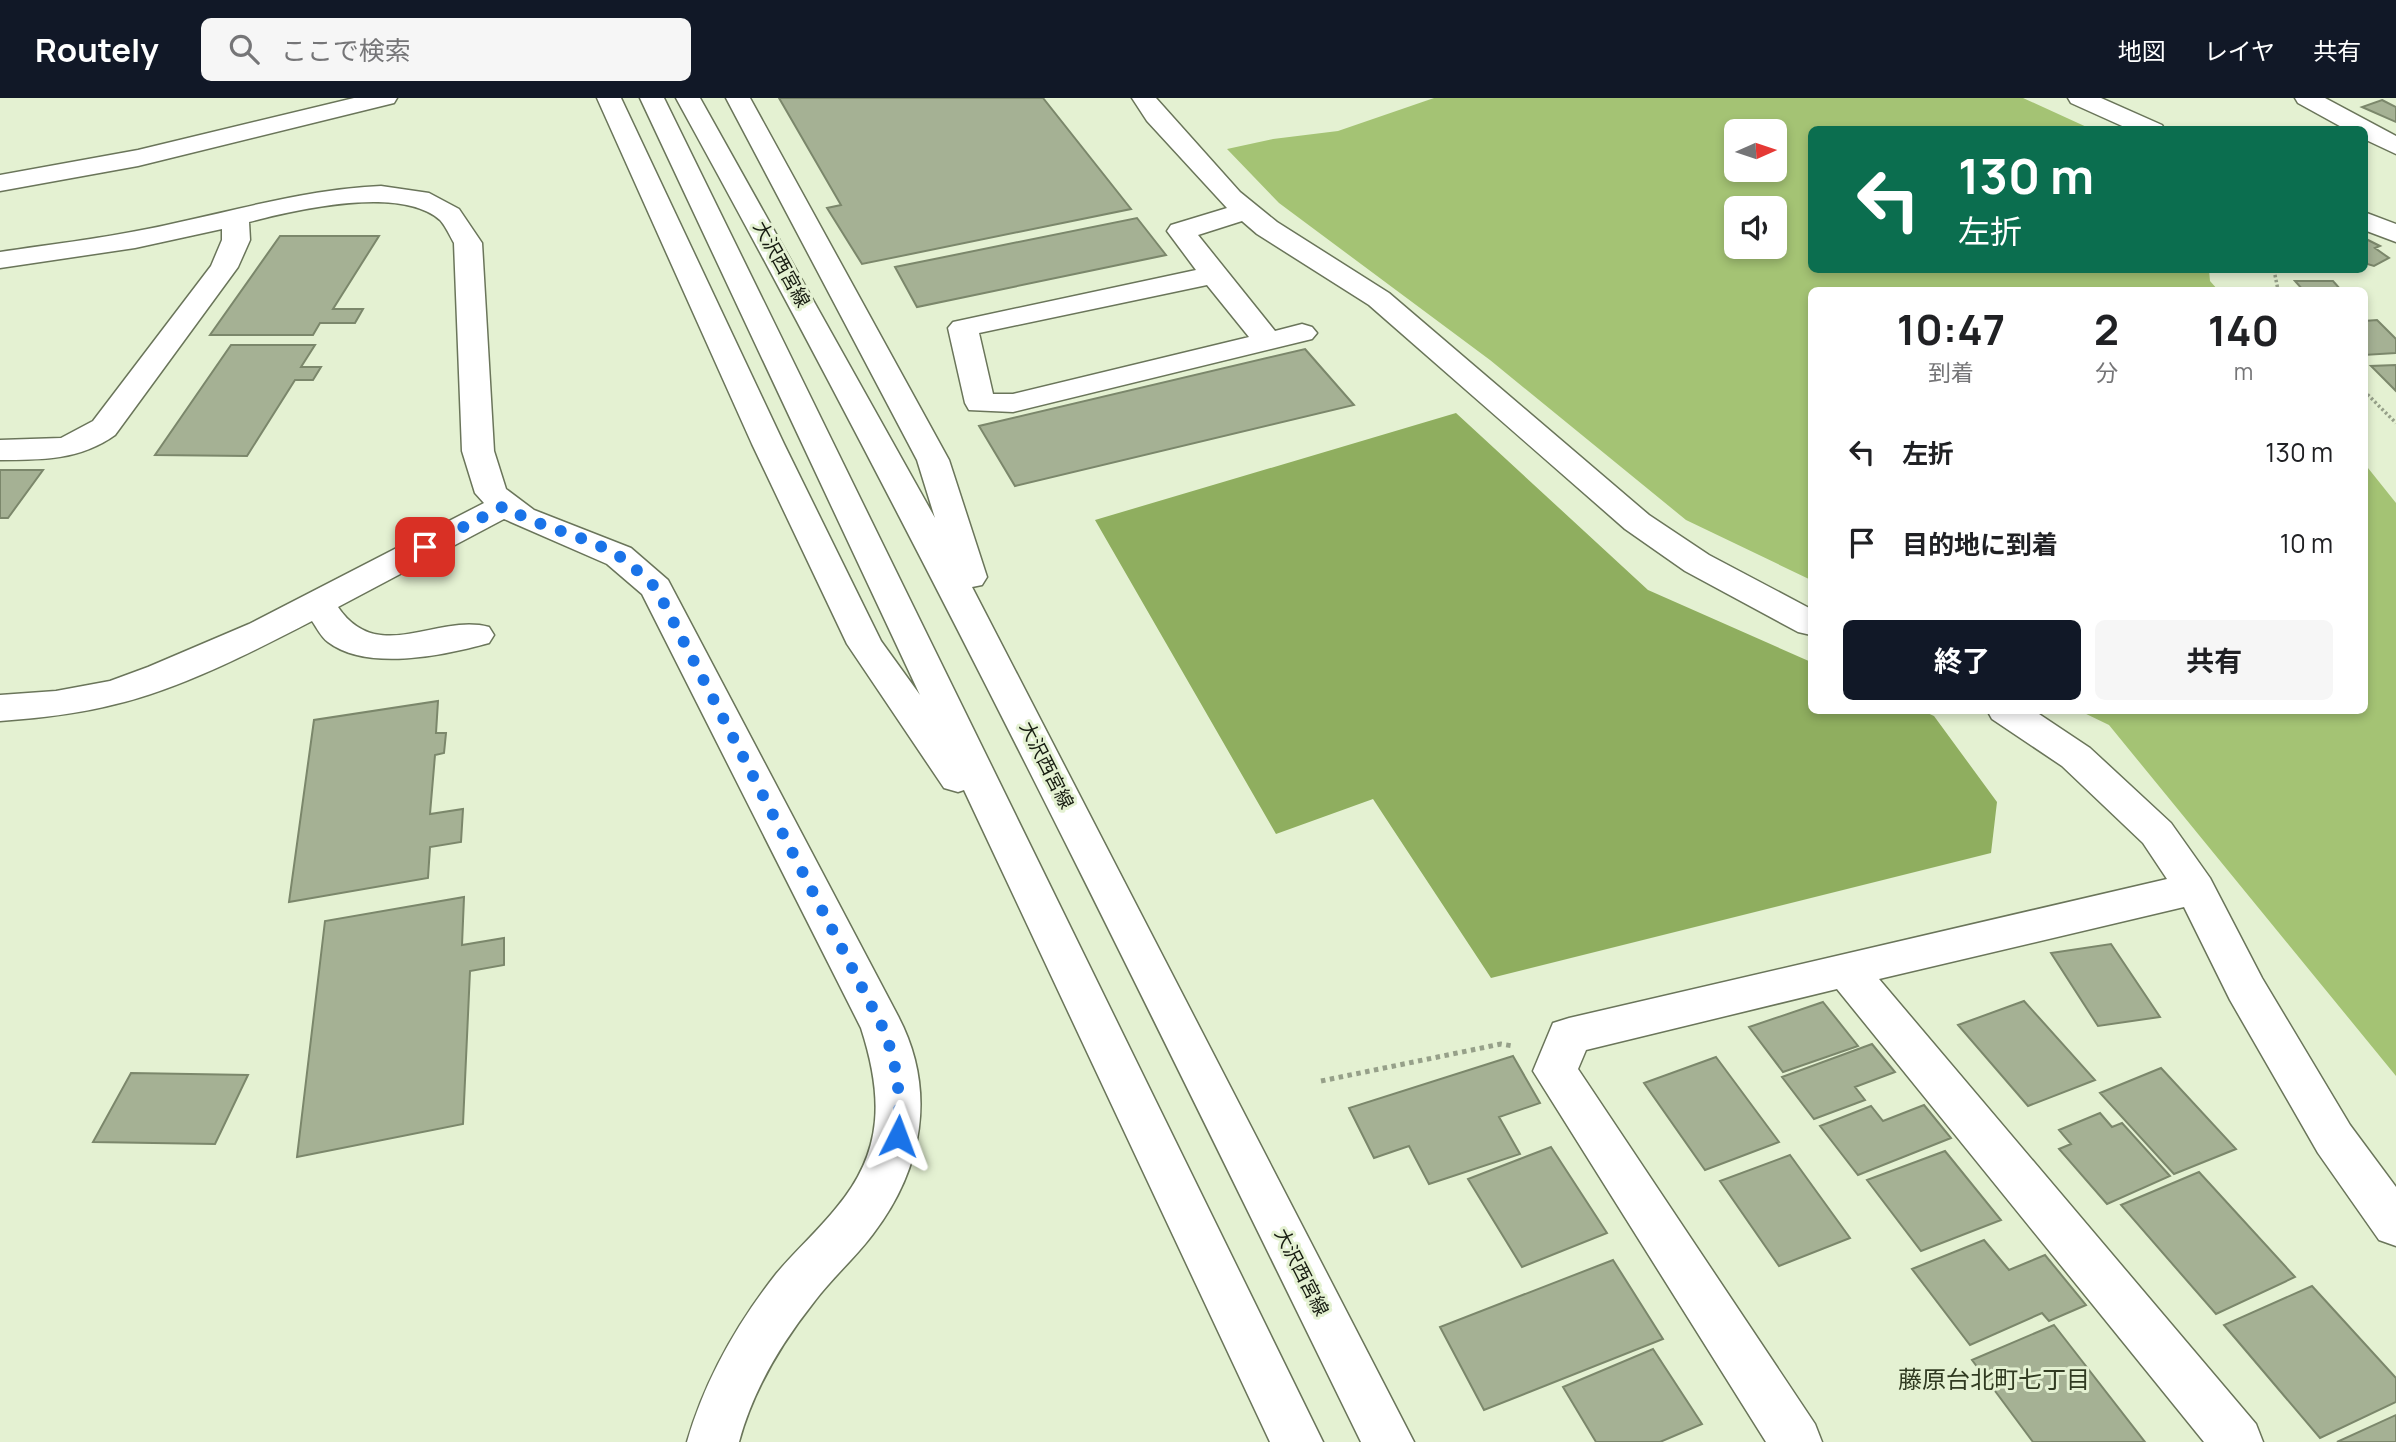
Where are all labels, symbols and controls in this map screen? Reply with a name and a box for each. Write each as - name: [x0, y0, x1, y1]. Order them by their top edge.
- search box: [201, 18, 691, 81]
- text: Routely: [35, 27, 159, 72]
- icon: search: [225, 30, 263, 68]
- text: ここで検索: [281, 32, 411, 68]
- text: 地図: [2118, 34, 2166, 67]
- text: レイヤ: [2204, 34, 2275, 67]
- text: 共有: [2313, 34, 2361, 67]
- north arrow: [1724, 119, 1787, 182]
- map controls: [1724, 119, 1787, 259]
- text: 130 m: [1958, 142, 2094, 209]
- icon: left: [1843, 154, 1934, 245]
- button: sound: [1724, 196, 1787, 259]
- text: 左折: [1958, 209, 2022, 253]
- street label: 大沢西宮線: [748, 216, 816, 312]
- text: 10:47: [1897, 300, 2005, 358]
- text: 2: [2094, 300, 2119, 358]
- text: 140: [2208, 301, 2279, 359]
- text: m: [2234, 355, 2253, 387]
- text: 到着: [1928, 356, 1974, 388]
- text: 分: [2095, 356, 2118, 388]
- icon: left: [1843, 433, 1881, 471]
- text: 130 m: [2265, 434, 2333, 470]
- text: 左折: [1902, 435, 1954, 471]
- pin: [395, 517, 455, 577]
- icon: arrive: [1843, 524, 1881, 562]
- text: 10 m: [2280, 525, 2333, 561]
- text: 目的地に到着: [1902, 526, 2058, 562]
- icon: arrive: [406, 528, 444, 566]
- button: 終了: [1843, 620, 2081, 700]
- button: 共有: [2095, 620, 2333, 700]
- street label: 大沢西宮線: [1014, 717, 1080, 813]
- position arrow: [861, 1099, 935, 1173]
- street label: 大沢西宮線: [1269, 1224, 1335, 1320]
- district label: 藤原台北町七丁目: [1898, 1362, 2090, 1395]

